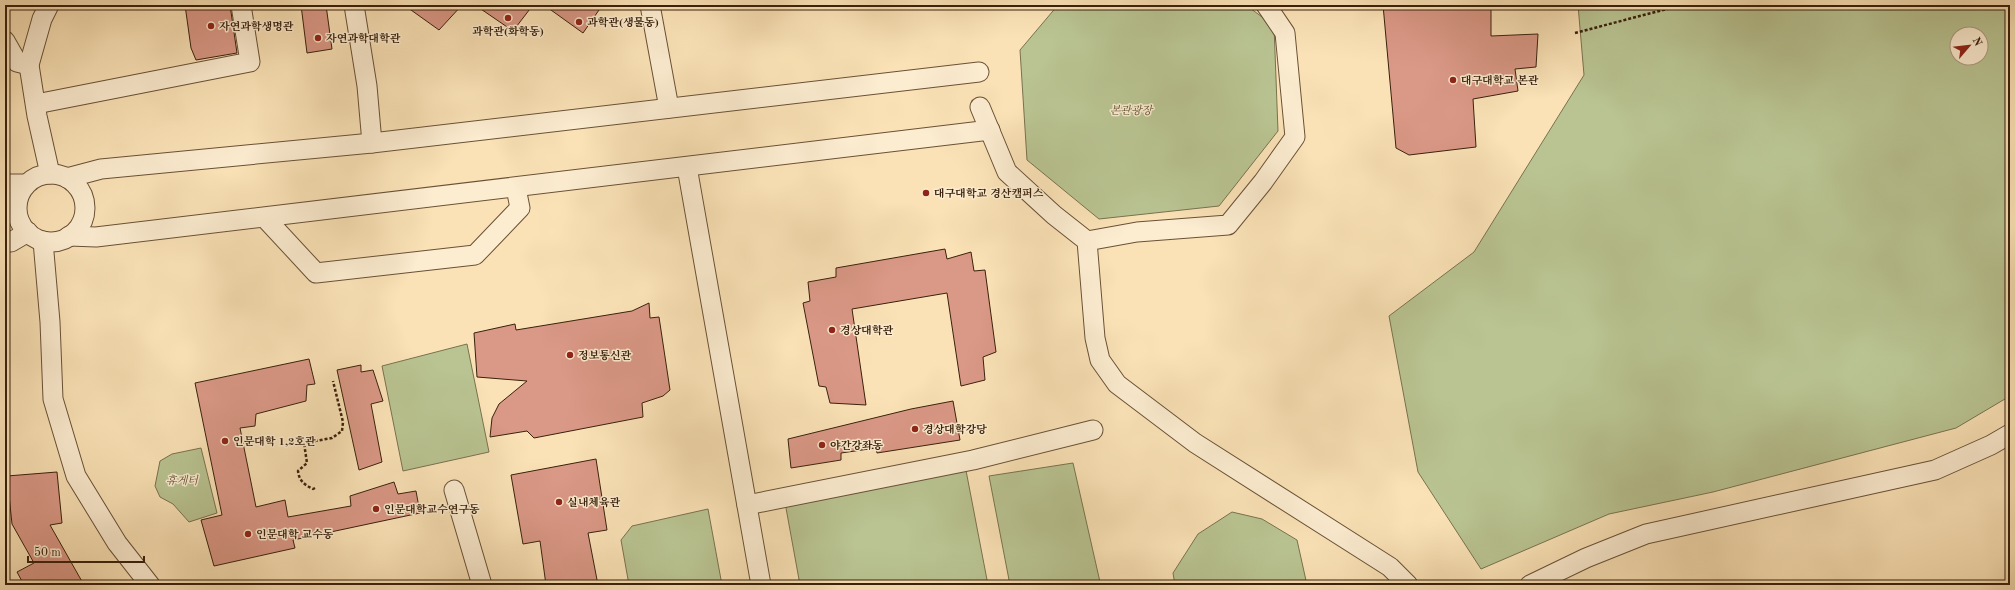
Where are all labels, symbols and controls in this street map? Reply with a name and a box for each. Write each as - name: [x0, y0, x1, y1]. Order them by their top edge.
- marker: 과학관(화학동): [503, 13, 513, 23]
- place label: 과학관(생물동): [587, 16, 659, 29]
- marker: 과학관(생물동): [574, 17, 584, 27]
- place label: 자연과학생명관: [219, 20, 294, 33]
- marker: 자연과학생명관: [206, 21, 216, 31]
- place label: 과학관(화학동): [472, 25, 544, 38]
- north arrow: [1949, 26, 1989, 66]
- place label: 자연과학대학관: [326, 32, 401, 45]
- marker: 자연과학대학관: [313, 33, 323, 43]
- text: N: [1970, 36, 1984, 49]
- place label: 대구대학교 본관: [1461, 74, 1539, 87]
- marker: 대구대학교 본관: [1448, 75, 1458, 85]
- park label: 본관광장: [1110, 104, 1155, 117]
- place label: 대구대학교 경산캠퍼스: [934, 187, 1044, 200]
- marker: 대구대학교 경산캠퍼스: [921, 188, 931, 198]
- place label: 경상대학관: [840, 324, 894, 337]
- marker: 경상대학관: [827, 325, 837, 335]
- place label: 정보통신관: [578, 349, 632, 362]
- marker: 정보통신관: [565, 350, 575, 360]
- place label: 경상대학강당: [923, 423, 987, 436]
- marker: 경상대학강당: [910, 424, 920, 434]
- place label: 인문대학 1,2호관: [233, 435, 316, 448]
- marker: 인문대학 1,2호관: [220, 436, 230, 446]
- place label: 야간강좌동: [830, 439, 884, 452]
- marker: 야간강좌동: [817, 440, 827, 450]
- park label: 휴게터: [166, 474, 199, 487]
- place label: 실내체육관: [567, 496, 621, 509]
- marker: 실내체육관: [554, 497, 564, 507]
- place label: 인문대학교수연구동: [384, 503, 480, 516]
- marker: 인문대학교수연구동: [371, 504, 381, 514]
- place label: 인문대학 교수동: [256, 528, 334, 541]
- marker: 인문대학 교수동: [243, 529, 253, 539]
- scale bar: [28, 538, 144, 564]
- text: 50 m: [34, 546, 61, 559]

